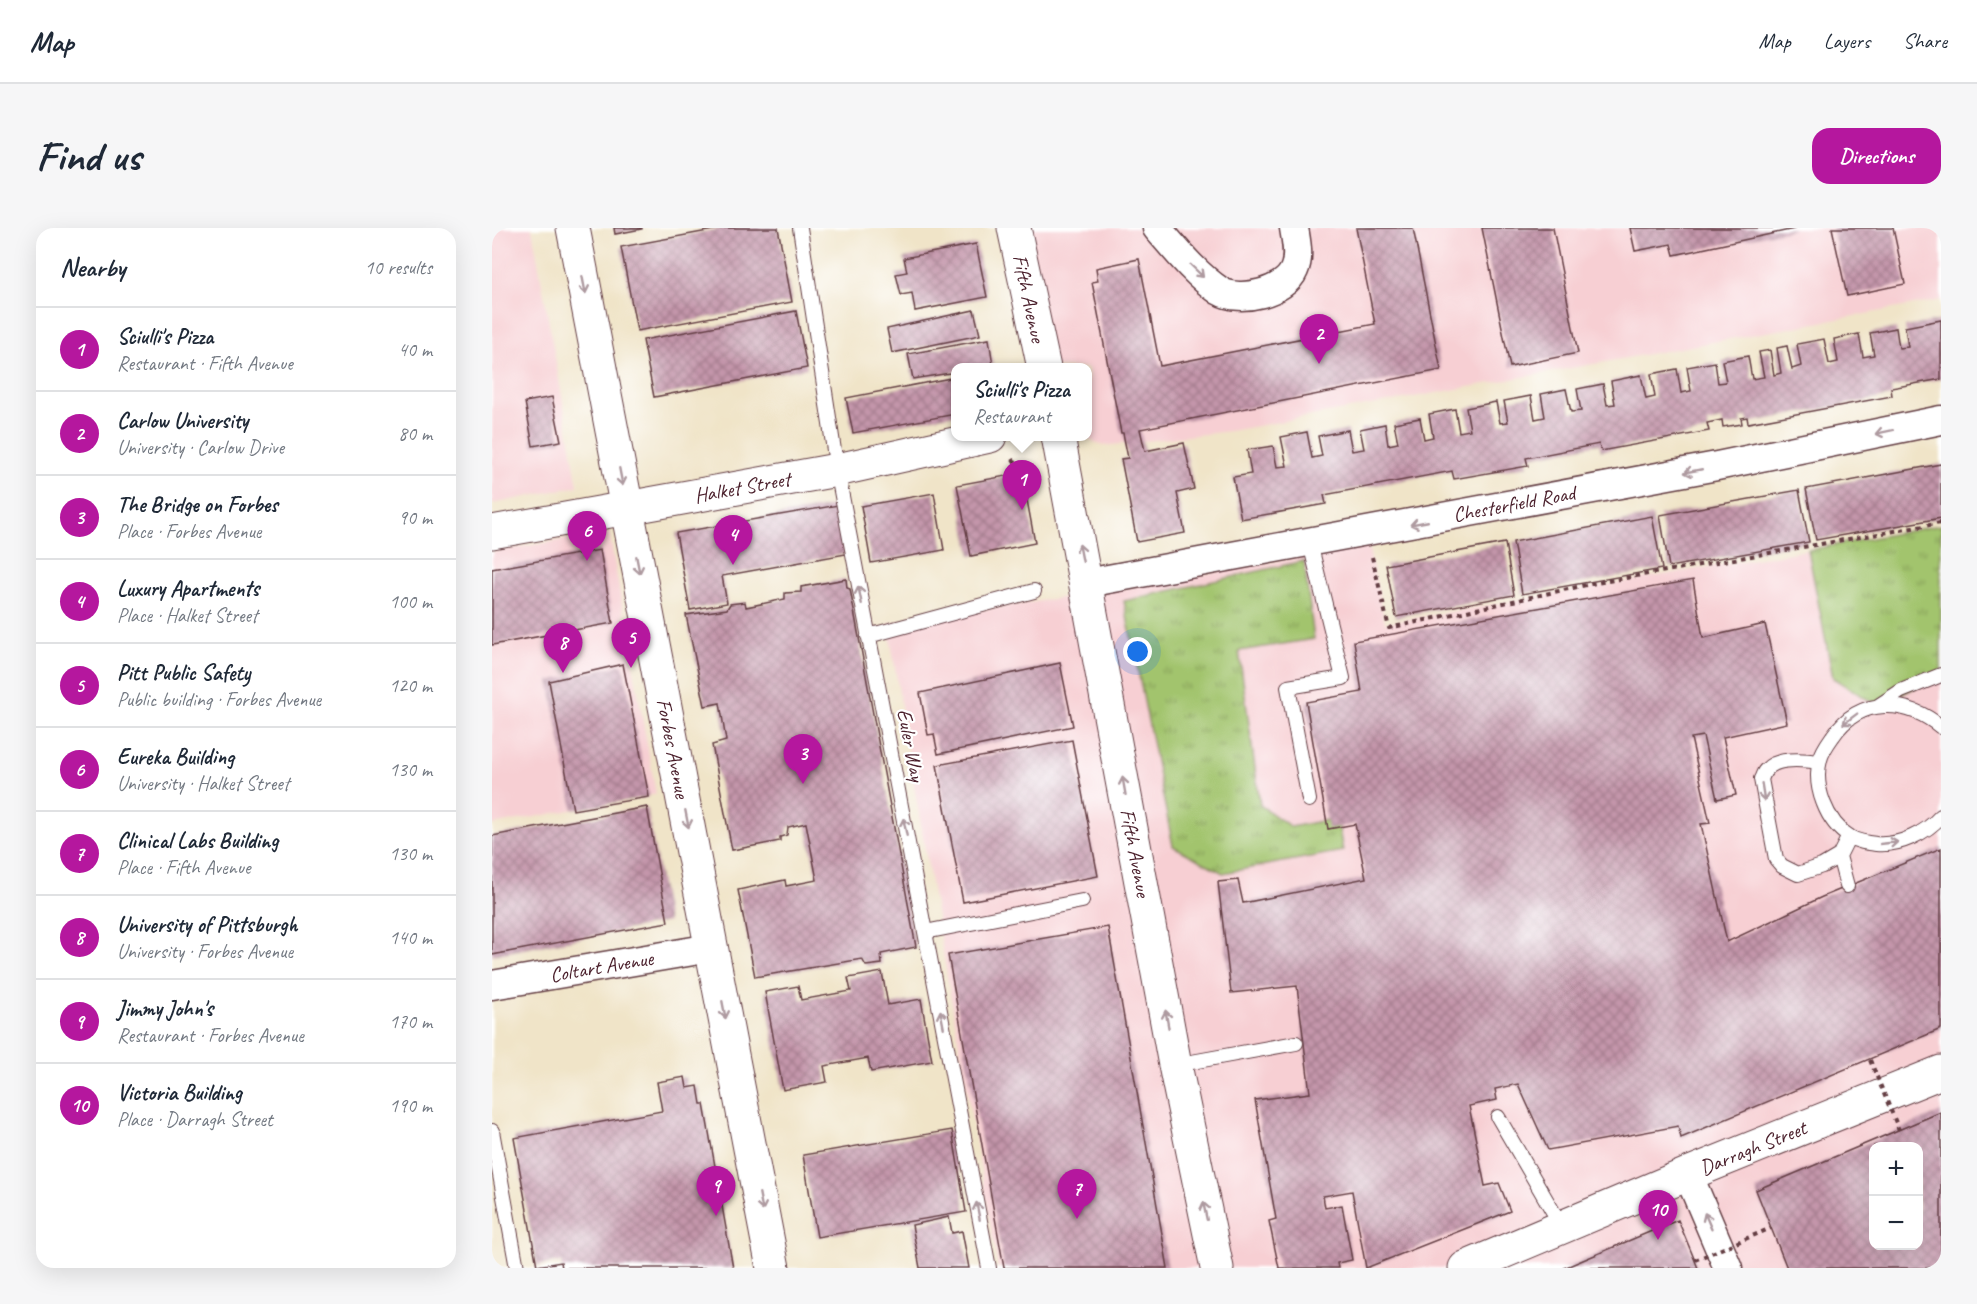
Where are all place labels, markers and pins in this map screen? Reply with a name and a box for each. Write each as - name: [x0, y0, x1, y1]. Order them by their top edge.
- pin: 2: [1300, 314, 1338, 364]
- pin: 1: [1002, 460, 1042, 510]
- pin: 6: [568, 512, 607, 561]
- pin: 4: [714, 516, 752, 565]
- pin: 5: [612, 618, 650, 668]
- pin: 8: [544, 624, 582, 673]
- pin: 3: [784, 734, 822, 784]
- pin: 9: [696, 1166, 736, 1216]
- pin: 7: [1058, 1170, 1096, 1219]
- pin: 10: [1638, 1190, 1678, 1240]

